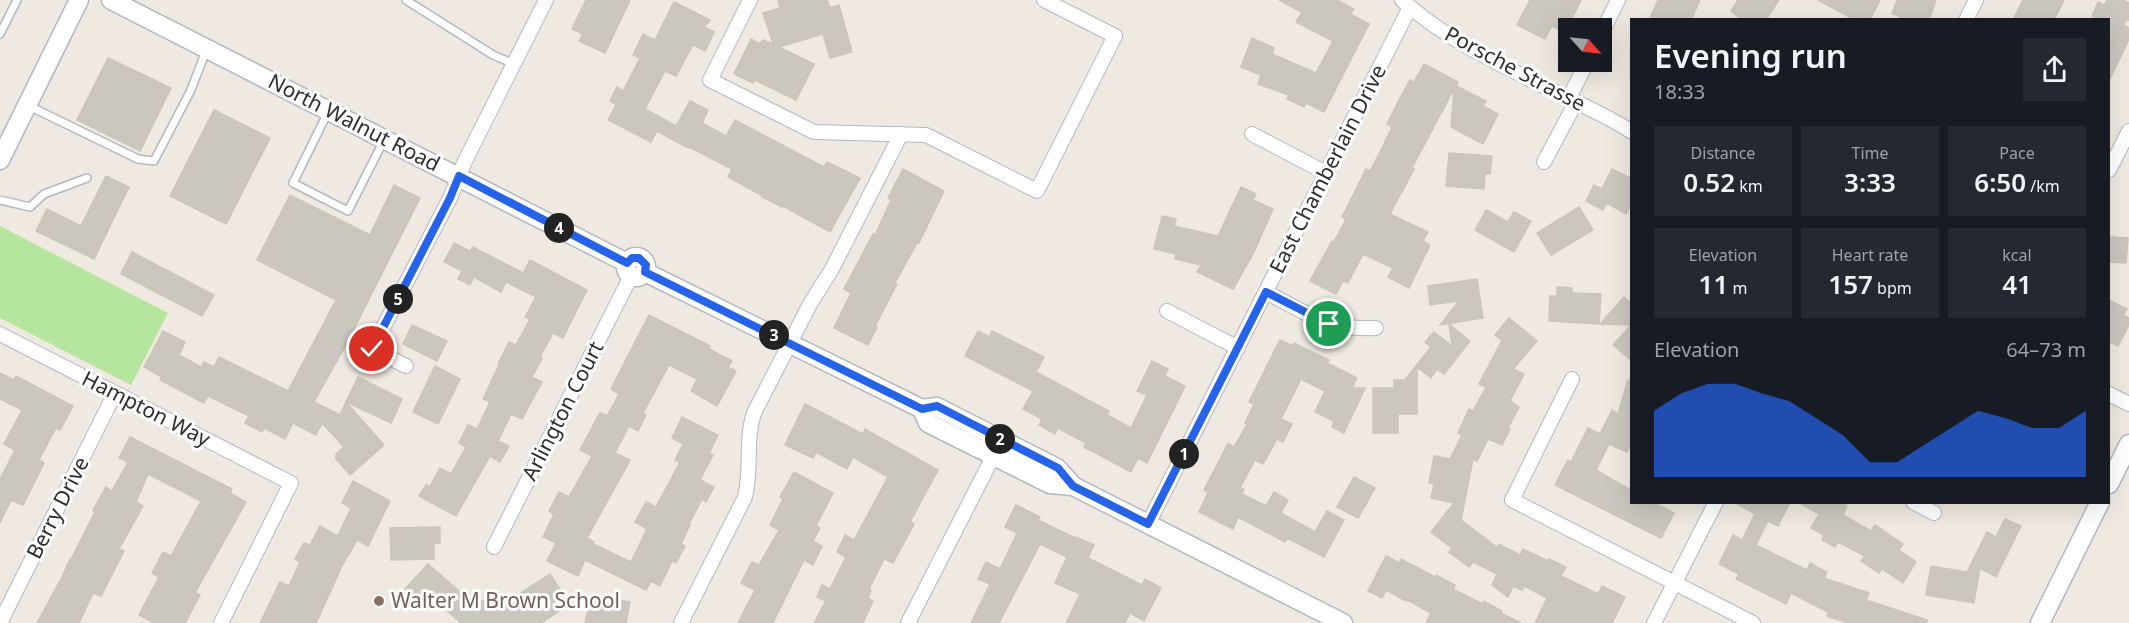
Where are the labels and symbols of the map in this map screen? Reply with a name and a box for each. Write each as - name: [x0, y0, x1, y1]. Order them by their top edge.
- north arrow: [1558, 18, 1612, 72]
- street label: Porsche Strasse: [1440, 19, 1591, 117]
- street label: East Chamberlain Drive: [1262, 59, 1392, 278]
- street label: North Walnut Road: [264, 67, 445, 178]
- pin: 4: [544, 213, 574, 243]
- pin: 5: [383, 284, 413, 314]
- pin: [1303, 298, 1354, 349]
- pin: 3: [759, 320, 789, 350]
- pin: [346, 323, 397, 374]
- street label: Arlington Court: [515, 336, 609, 485]
- street label: Hampton Way: [78, 364, 216, 453]
- pin: 2: [985, 424, 1015, 454]
- pin: 1: [1169, 439, 1199, 469]
- street label: Berry Drive: [19, 452, 95, 563]
- place label: Walter M Brown School: [391, 586, 620, 614]
- marker: Walter M Brown School: [372, 594, 386, 608]

